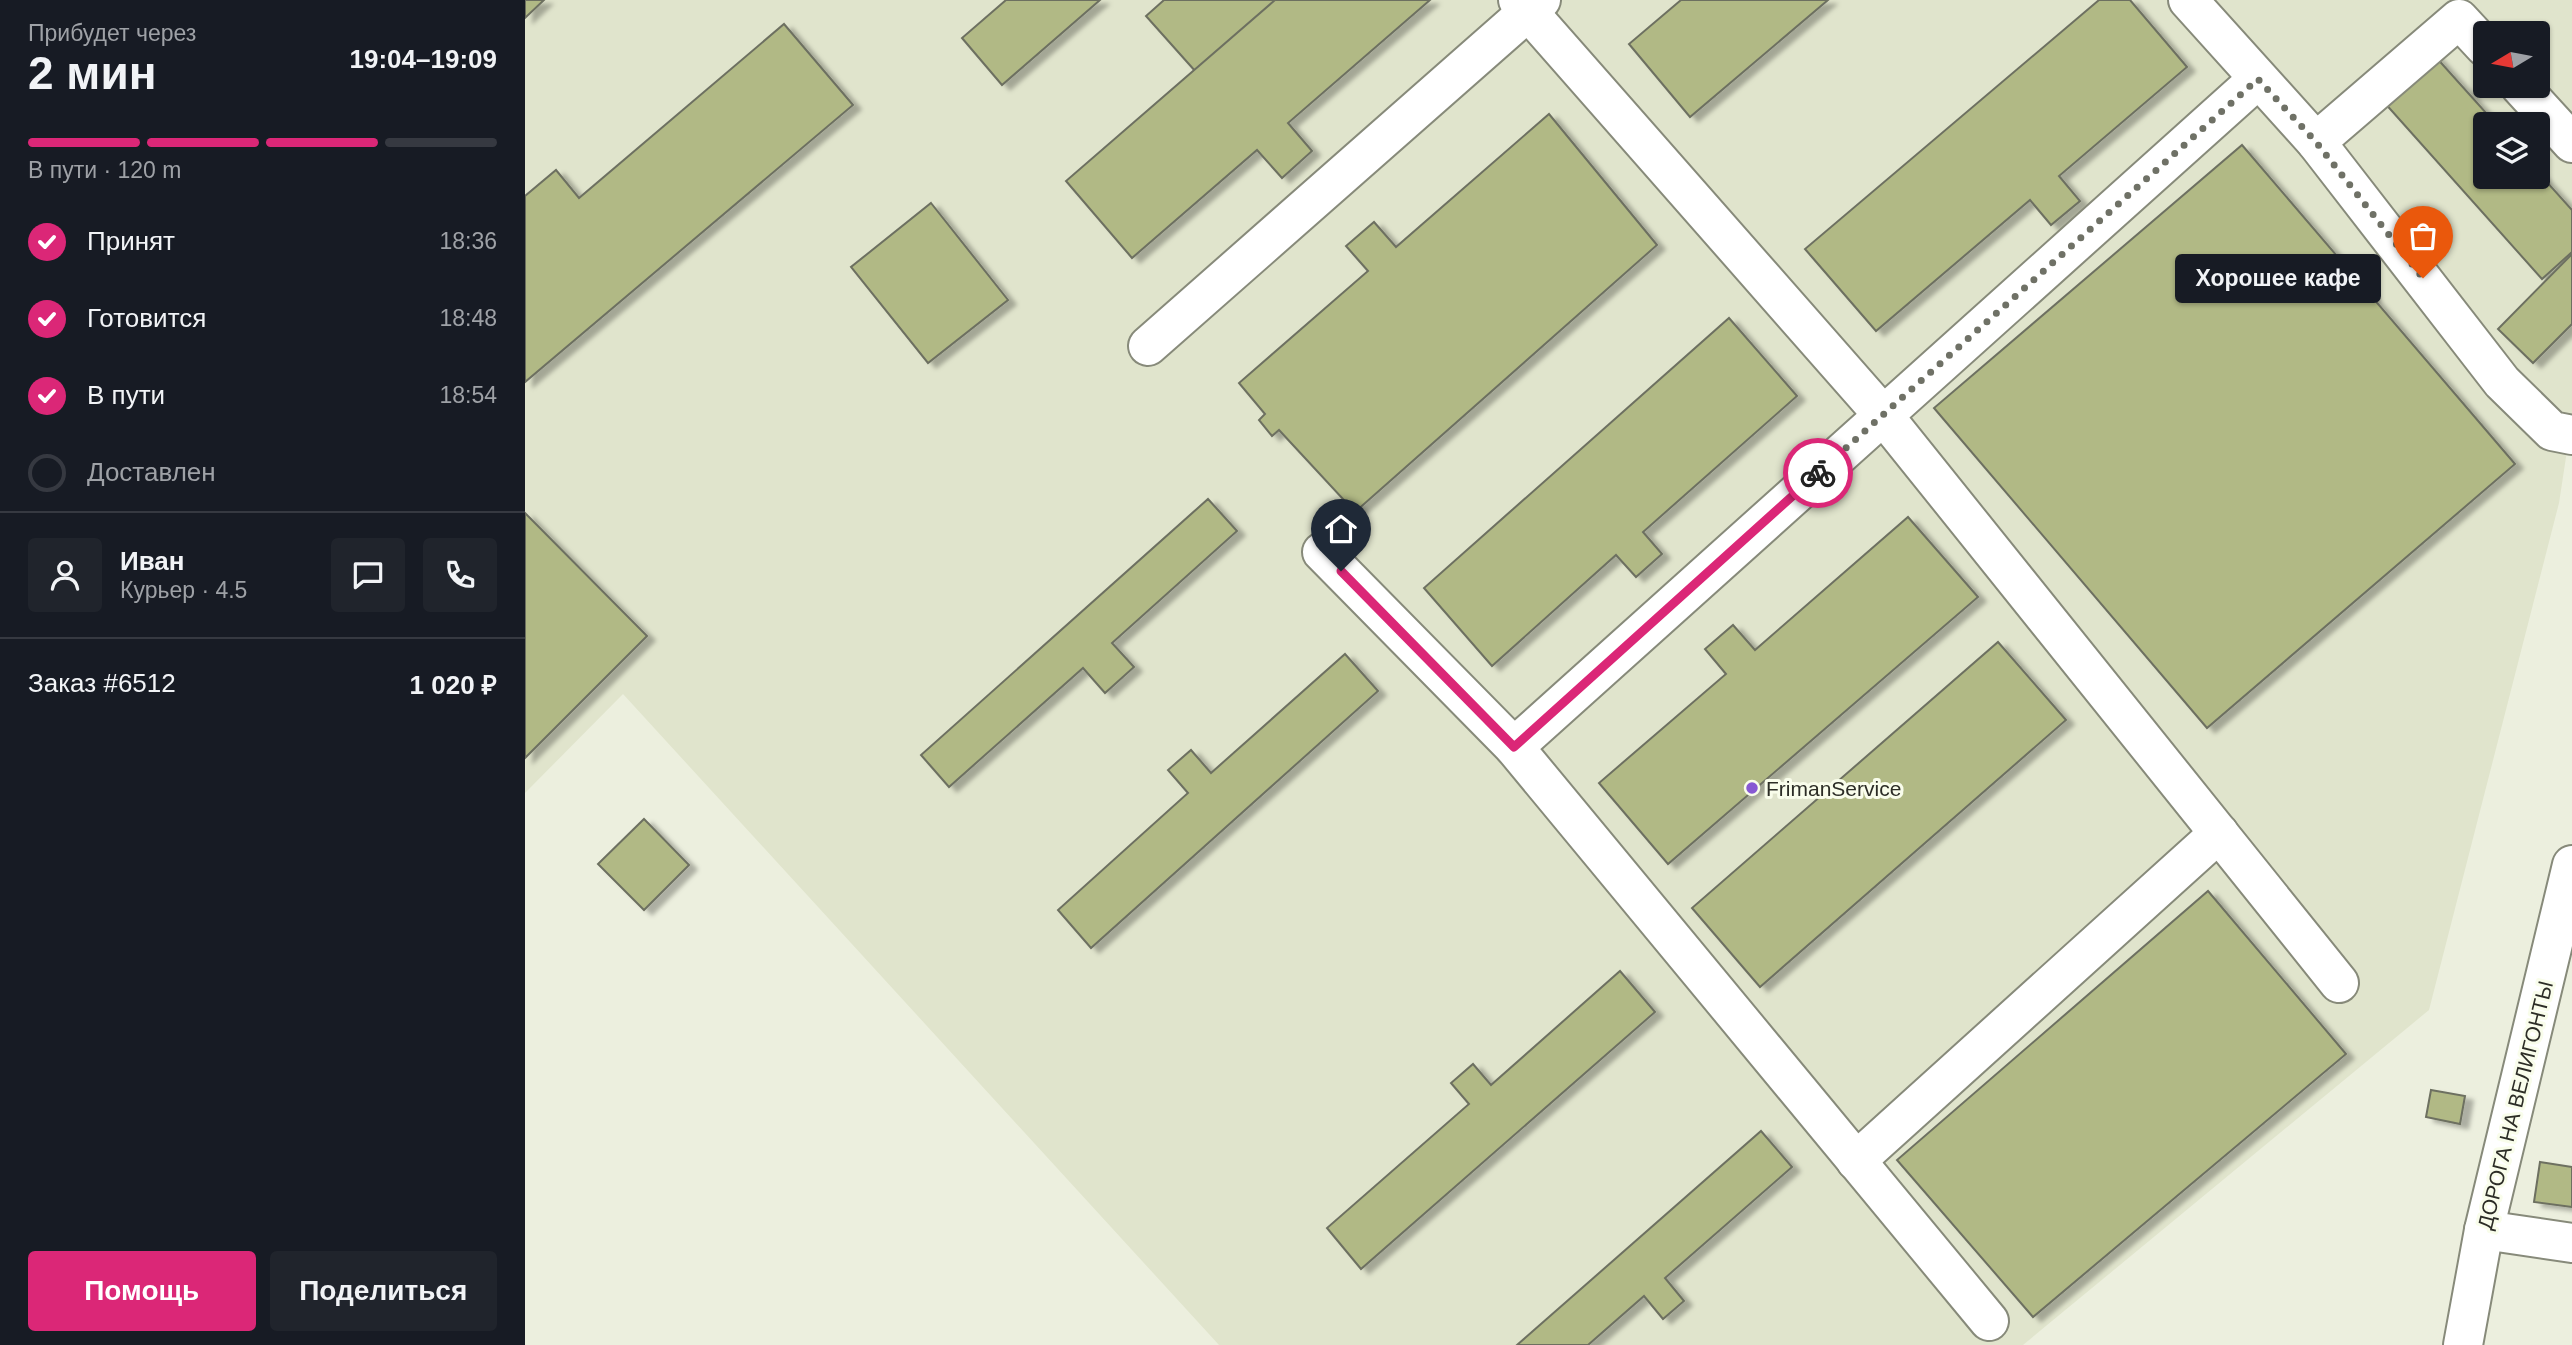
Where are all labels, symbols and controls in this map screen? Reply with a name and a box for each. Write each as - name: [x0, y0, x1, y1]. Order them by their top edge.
- text: Прибудет через: [28, 20, 196, 46]
- north arrow: [2473, 21, 2550, 98]
- map controls: [2473, 21, 2550, 189]
- text: 19:04–19:09: [350, 44, 497, 74]
- text: 2 мин: [28, 47, 156, 99]
- button: layers: [2473, 112, 2550, 189]
- text: В пути · 120 m: [28, 157, 181, 183]
- pin: [2393, 206, 2453, 278]
- icon: bag: [2404, 217, 2442, 255]
- icon: check: [28, 223, 66, 261]
- text: Принят: [87, 226, 175, 256]
- text: 18:36: [439, 228, 497, 254]
- callout: Хорошее кафе: [2175, 254, 2381, 302]
- text: Хорошее кафе: [2195, 265, 2361, 291]
- icon: check: [28, 300, 66, 338]
- text: Готовится: [87, 303, 206, 333]
- text: 18:48: [439, 305, 497, 331]
- icon: check: [28, 377, 66, 415]
- text: В пути: [87, 380, 165, 410]
- text: 18:54: [439, 382, 497, 408]
- courier: [1783, 438, 1853, 508]
- icon: bike: [1799, 454, 1837, 492]
- text: Доставлен: [87, 457, 216, 487]
- pin: [1311, 499, 1371, 571]
- icon: home: [1322, 510, 1360, 548]
- button: person: [28, 538, 102, 612]
- button: chat: [331, 538, 405, 612]
- button: phone: [423, 538, 497, 612]
- text: Иван: [120, 546, 185, 576]
- text: Курьер · 4.5: [120, 577, 247, 603]
- text: Заказ #6512: [28, 668, 176, 698]
- text: 1 020 ₽: [410, 670, 497, 700]
- place label: FrimanService: [1766, 777, 1901, 800]
- marker: FrimanService: [1744, 780, 1760, 796]
- street label: ДОРОГА НА ВЕЛИГОНТЫ: [2473, 978, 2557, 1232]
- button: Помощь: [28, 1251, 256, 1331]
- button: Поделиться: [270, 1251, 497, 1331]

